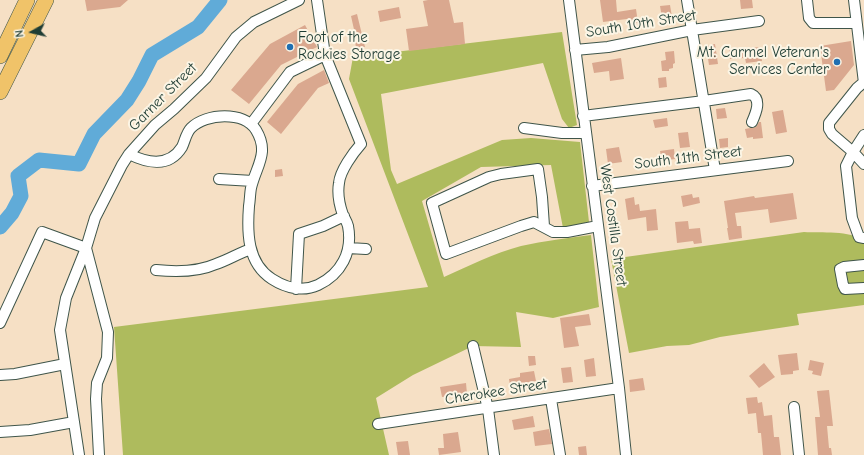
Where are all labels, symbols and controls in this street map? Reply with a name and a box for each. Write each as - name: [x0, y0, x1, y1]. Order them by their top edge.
- street label: South 10th Street: [585, 6, 697, 42]
- north arrow: [12, 12, 52, 52]
- text: N: [13, 29, 27, 38]
- place label: Foot of the Rockies Storage: [298, 29, 400, 64]
- marker: Foot of the Rockies Storage: [285, 42, 295, 52]
- place label: Mt. Carmel Veteran's Services Center: [697, 44, 829, 79]
- marker: Mt. Carmel Veteran's Services Center: [832, 57, 842, 67]
- street label: Garner Street: [125, 59, 201, 135]
- street label: South 11th Street: [633, 142, 743, 174]
- street label: West Costilla Street: [596, 163, 630, 287]
- street label: Cherokee Street: [444, 375, 548, 409]

